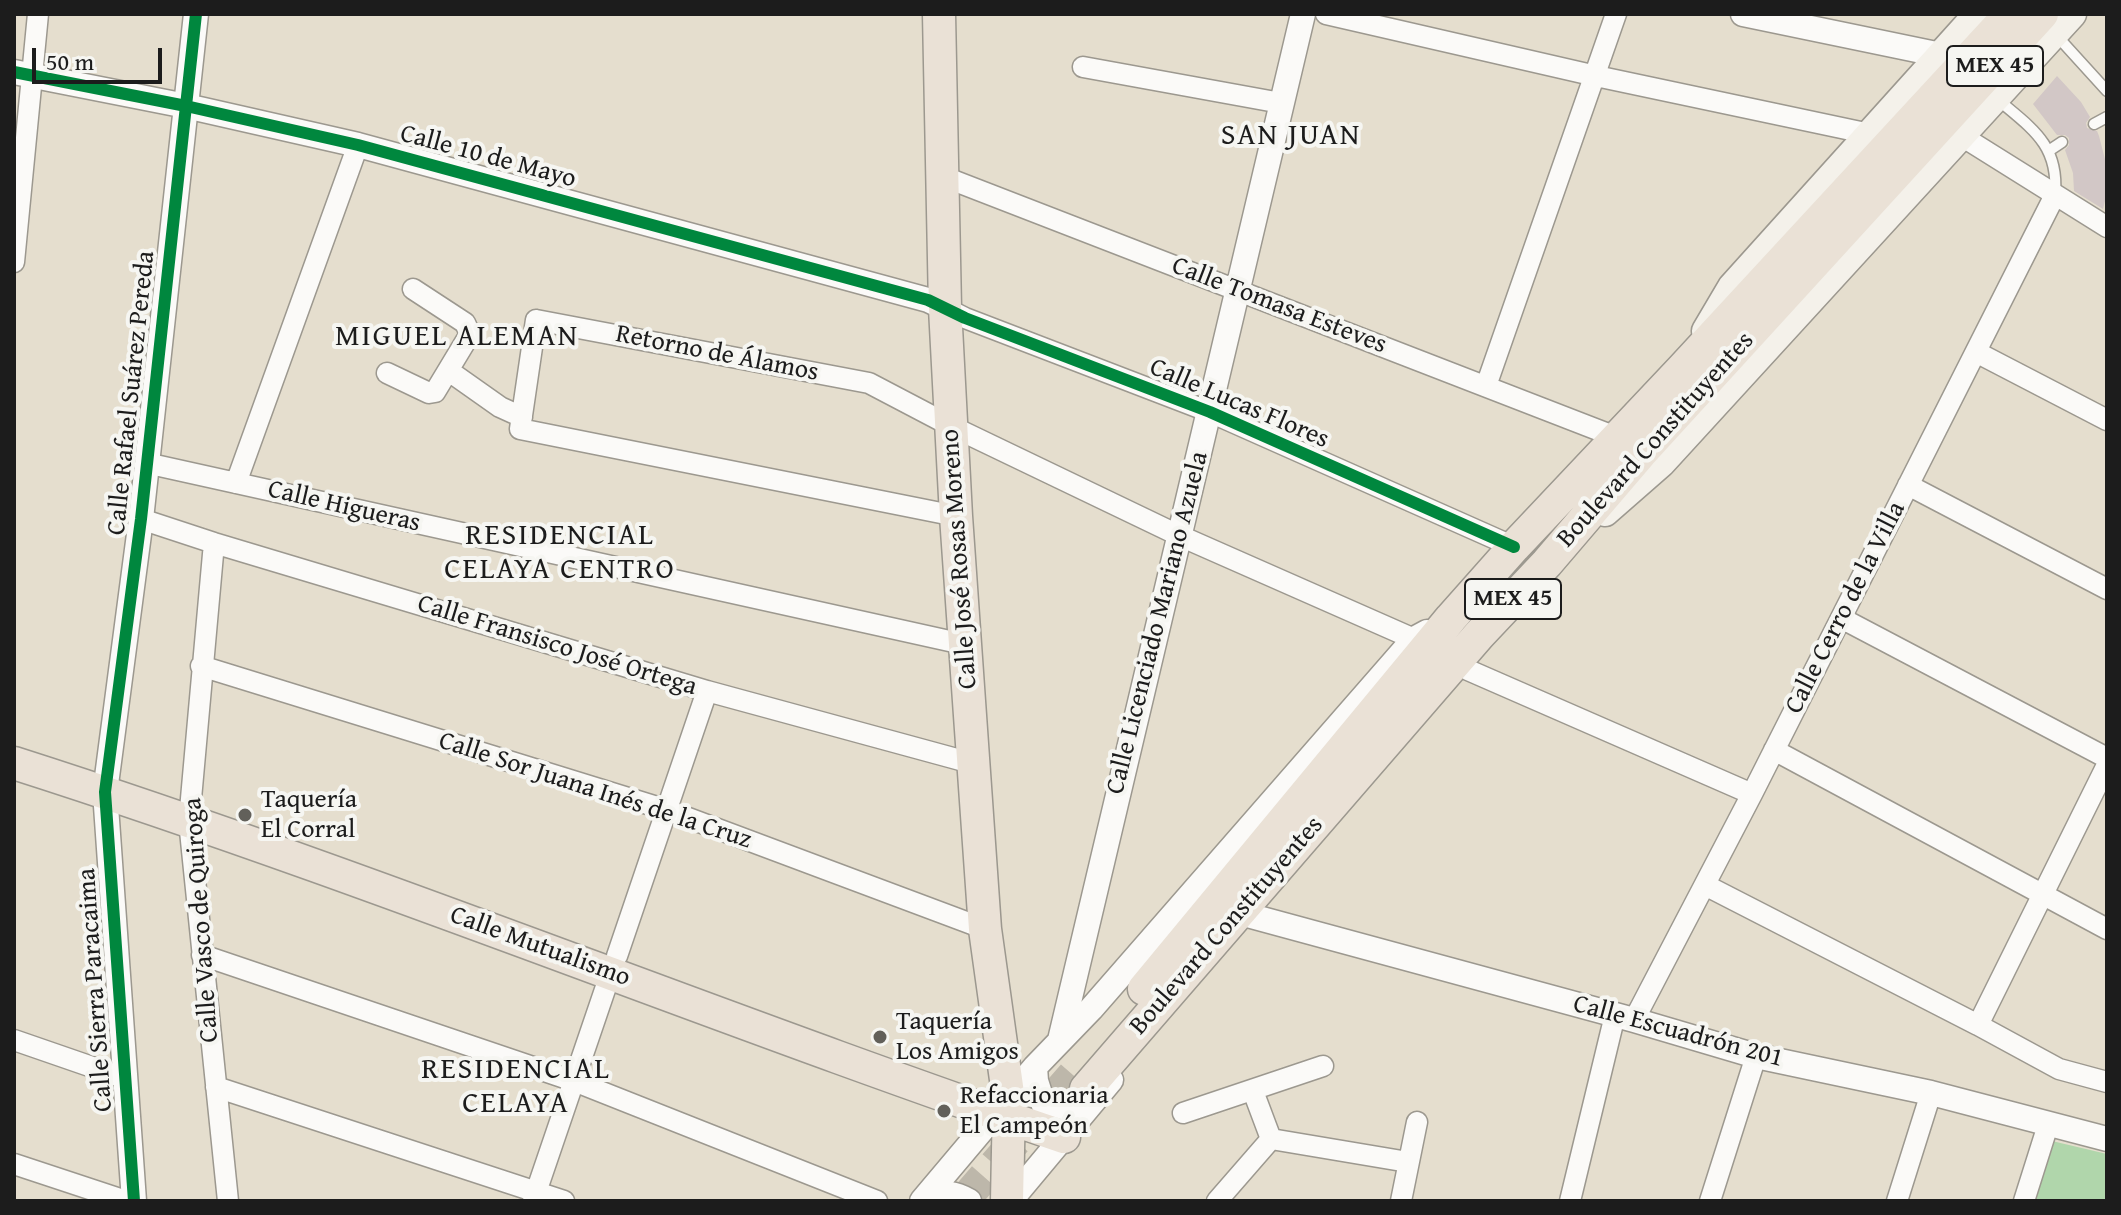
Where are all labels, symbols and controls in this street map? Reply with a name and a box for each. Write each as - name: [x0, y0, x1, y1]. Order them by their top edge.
- scale bar: [36, 32, 166, 82]
- text: 50 m: [46, 44, 94, 79]
- road number: MEX 45: [1947, 46, 2043, 86]
- district label: SAN JUAN: [1221, 118, 1361, 154]
- street label: Calle 10 de Mayo: [397, 119, 579, 195]
- street label: Calle Rafael Suárez Pereda: [102, 249, 162, 537]
- street label: Calle Tomasa Esteves: [1167, 251, 1391, 361]
- district label: MIGUEL ALEMAN: [335, 319, 579, 355]
- street label: Retorno de Álamos: [613, 319, 821, 389]
- street label: Boulevard Constituyentes: [1551, 326, 1761, 554]
- street label: Calle Lucas Flores: [1145, 352, 1333, 456]
- street label: Calle José Rosas Moreno: [935, 428, 985, 690]
- street label: Calle Licenciado Mariano Azuela: [1100, 449, 1216, 797]
- street label: Calle Higueras: [265, 474, 423, 540]
- street label: Calle Cerro de la Villa: [1779, 497, 1913, 719]
- district label: RESIDENCIAL CELAYA CENTRO: [444, 518, 676, 588]
- road number: MEX 45: [1465, 579, 1561, 619]
- street label: Calle Fransisco José Ortega: [414, 589, 700, 703]
- street label: Calle Sor Juana Inés de la Cruz: [435, 726, 755, 856]
- place label: Taquería El Corral: [261, 784, 357, 846]
- street label: Calle Vasco de Quiroga: [178, 797, 226, 1043]
- marker: Taquería El Corral: [236, 806, 254, 824]
- street label: Boulevard Constituyentes: [1124, 810, 1330, 1042]
- street label: Calle Sierra Paracaima: [72, 867, 120, 1113]
- street label: Calle Mutualismo: [446, 900, 634, 994]
- street label: Calle Escuadrón 201: [1570, 989, 1786, 1075]
- place label: Taquería Los Amigos: [896, 1006, 1019, 1068]
- marker: Taquería Los Amigos: [871, 1028, 889, 1046]
- district label: RESIDENCIAL CELAYA: [421, 1052, 611, 1122]
- place label: Refaccionaria El Campeón: [960, 1080, 1109, 1142]
- marker: Refaccionaria El Campeón: [935, 1102, 953, 1120]

